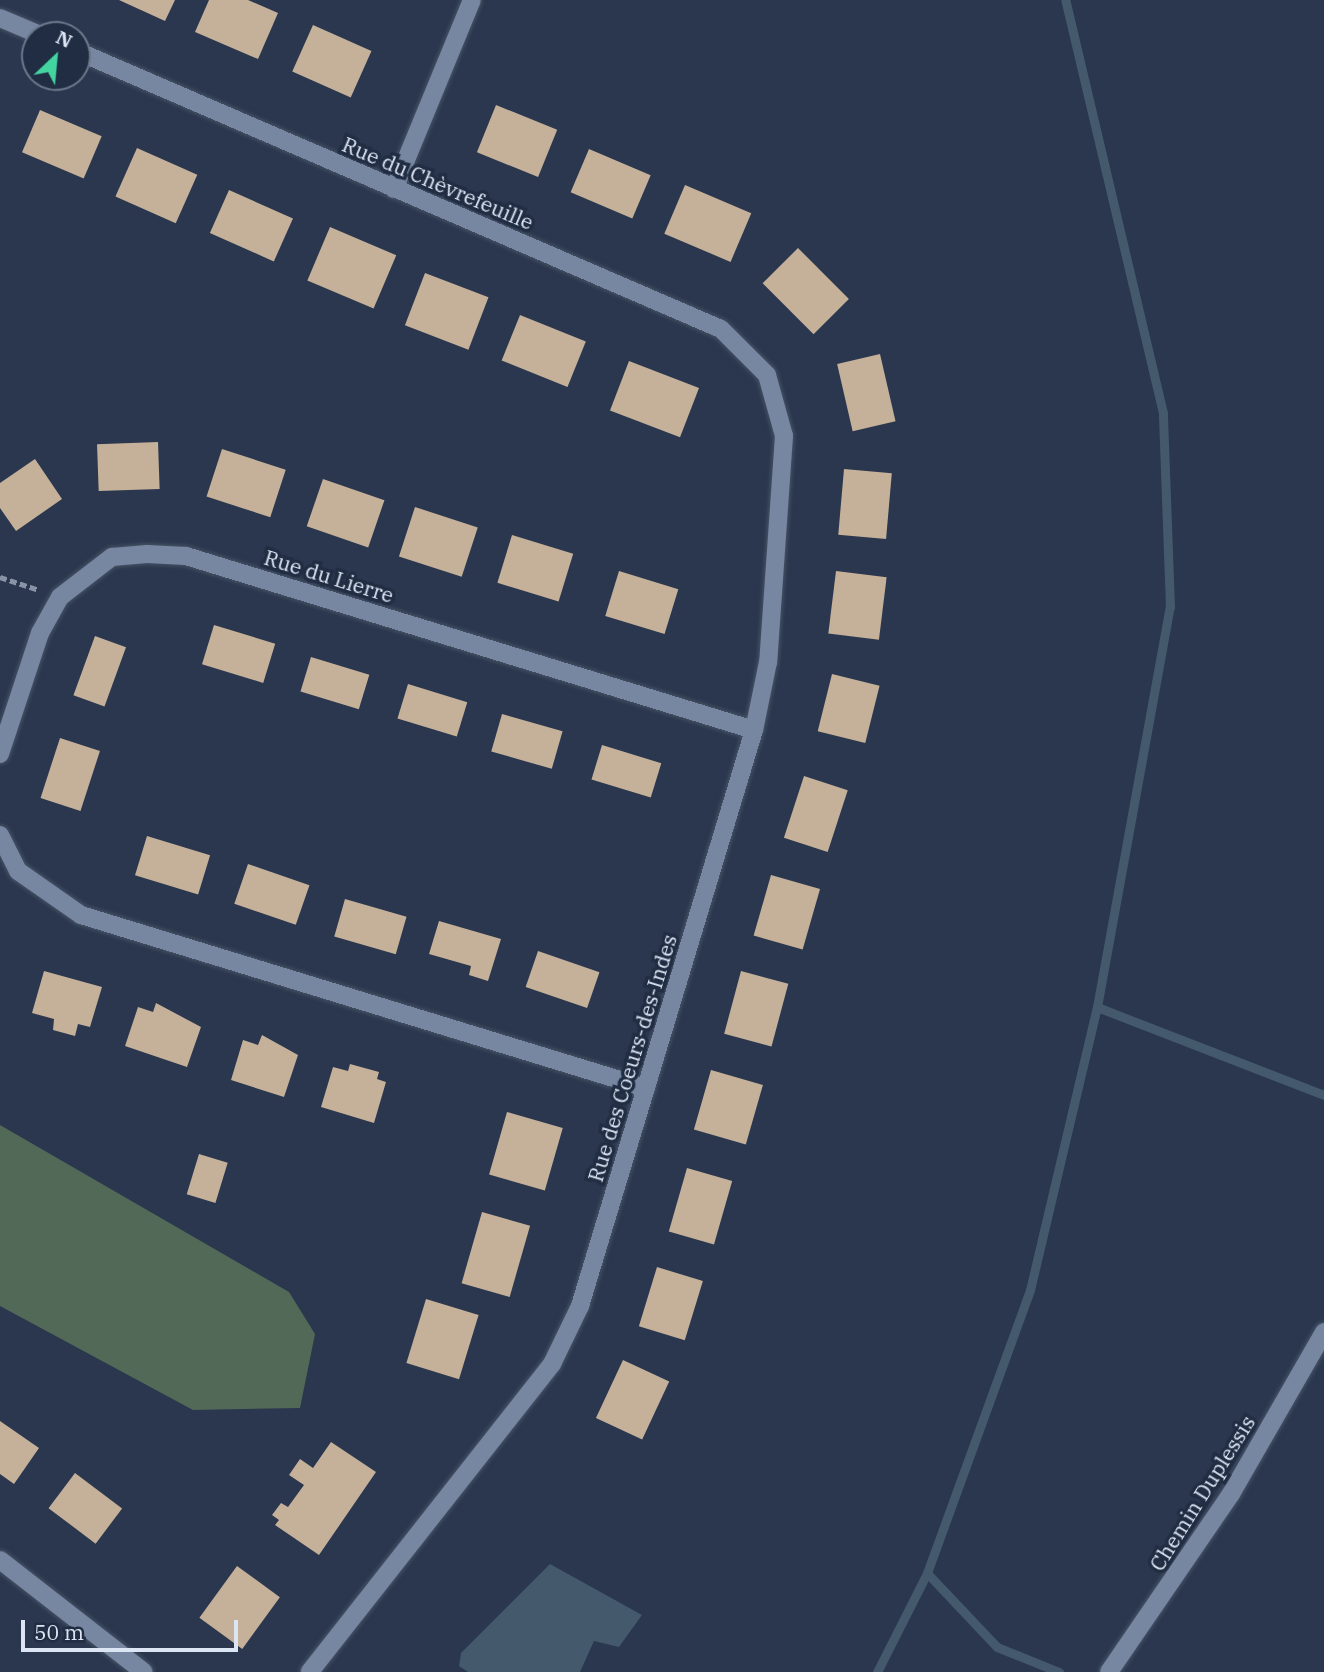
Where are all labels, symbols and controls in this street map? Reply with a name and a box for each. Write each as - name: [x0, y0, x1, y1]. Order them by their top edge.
- north arrow: [21, 21, 91, 91]
- text: N: [52, 25, 76, 53]
- street label: Rue du Chèvrefeuille: [339, 131, 537, 235]
- street label: Rue du Lierre: [261, 544, 397, 608]
- street label: Rue des Coeurs-des-Indes: [582, 931, 682, 1185]
- street label: Chemin Duplessis: [1144, 1411, 1260, 1575]
- scale bar: [24, 1606, 242, 1650]
- text: 50 m: [34, 1618, 84, 1646]

